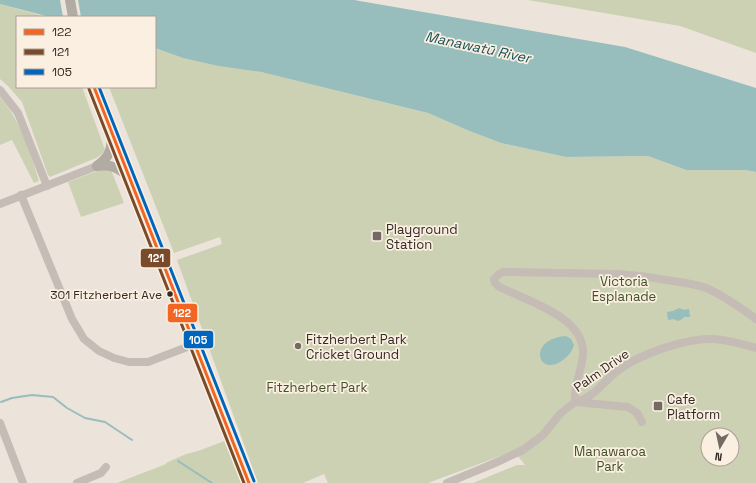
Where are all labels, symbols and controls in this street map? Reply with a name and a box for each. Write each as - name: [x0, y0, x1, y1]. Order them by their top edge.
- legend: [16, 16, 156, 88]
- text: 122: [52, 24, 72, 40]
- water label: Manawatū River: [424, 27, 534, 67]
- text: 121: [52, 44, 69, 60]
- text: 105: [52, 64, 72, 80]
- place label: Playground Station: [386, 221, 458, 253]
- marker: Playground Station: [371, 230, 383, 242]
- line badge: 121: [140, 248, 171, 268]
- text: 121: [148, 251, 164, 265]
- park label: Victoria Esplanade: [592, 273, 656, 305]
- place label: 301 Fitzherbert Ave: [50, 287, 162, 303]
- marker: 301 Fitzherbert Ave: [165, 289, 175, 299]
- line badge: 122: [167, 303, 198, 323]
- text: 122: [173, 306, 191, 320]
- line badge: 105: [183, 330, 214, 349]
- place label: Fitzherbert Park Cricket Ground: [306, 331, 407, 363]
- text: 105: [189, 333, 208, 347]
- marker: Fitzherbert Park Cricket Ground: [293, 341, 303, 351]
- street label: Palm Drive: [570, 345, 632, 396]
- park label: Fitzherbert Park: [267, 379, 367, 396]
- place label: Cafe Platform: [667, 391, 720, 423]
- marker: Cafe Platform: [652, 400, 664, 412]
- north arrow: [700, 427, 740, 467]
- park label: Manawaroa Park: [574, 443, 647, 475]
- text: N: [714, 449, 723, 464]

